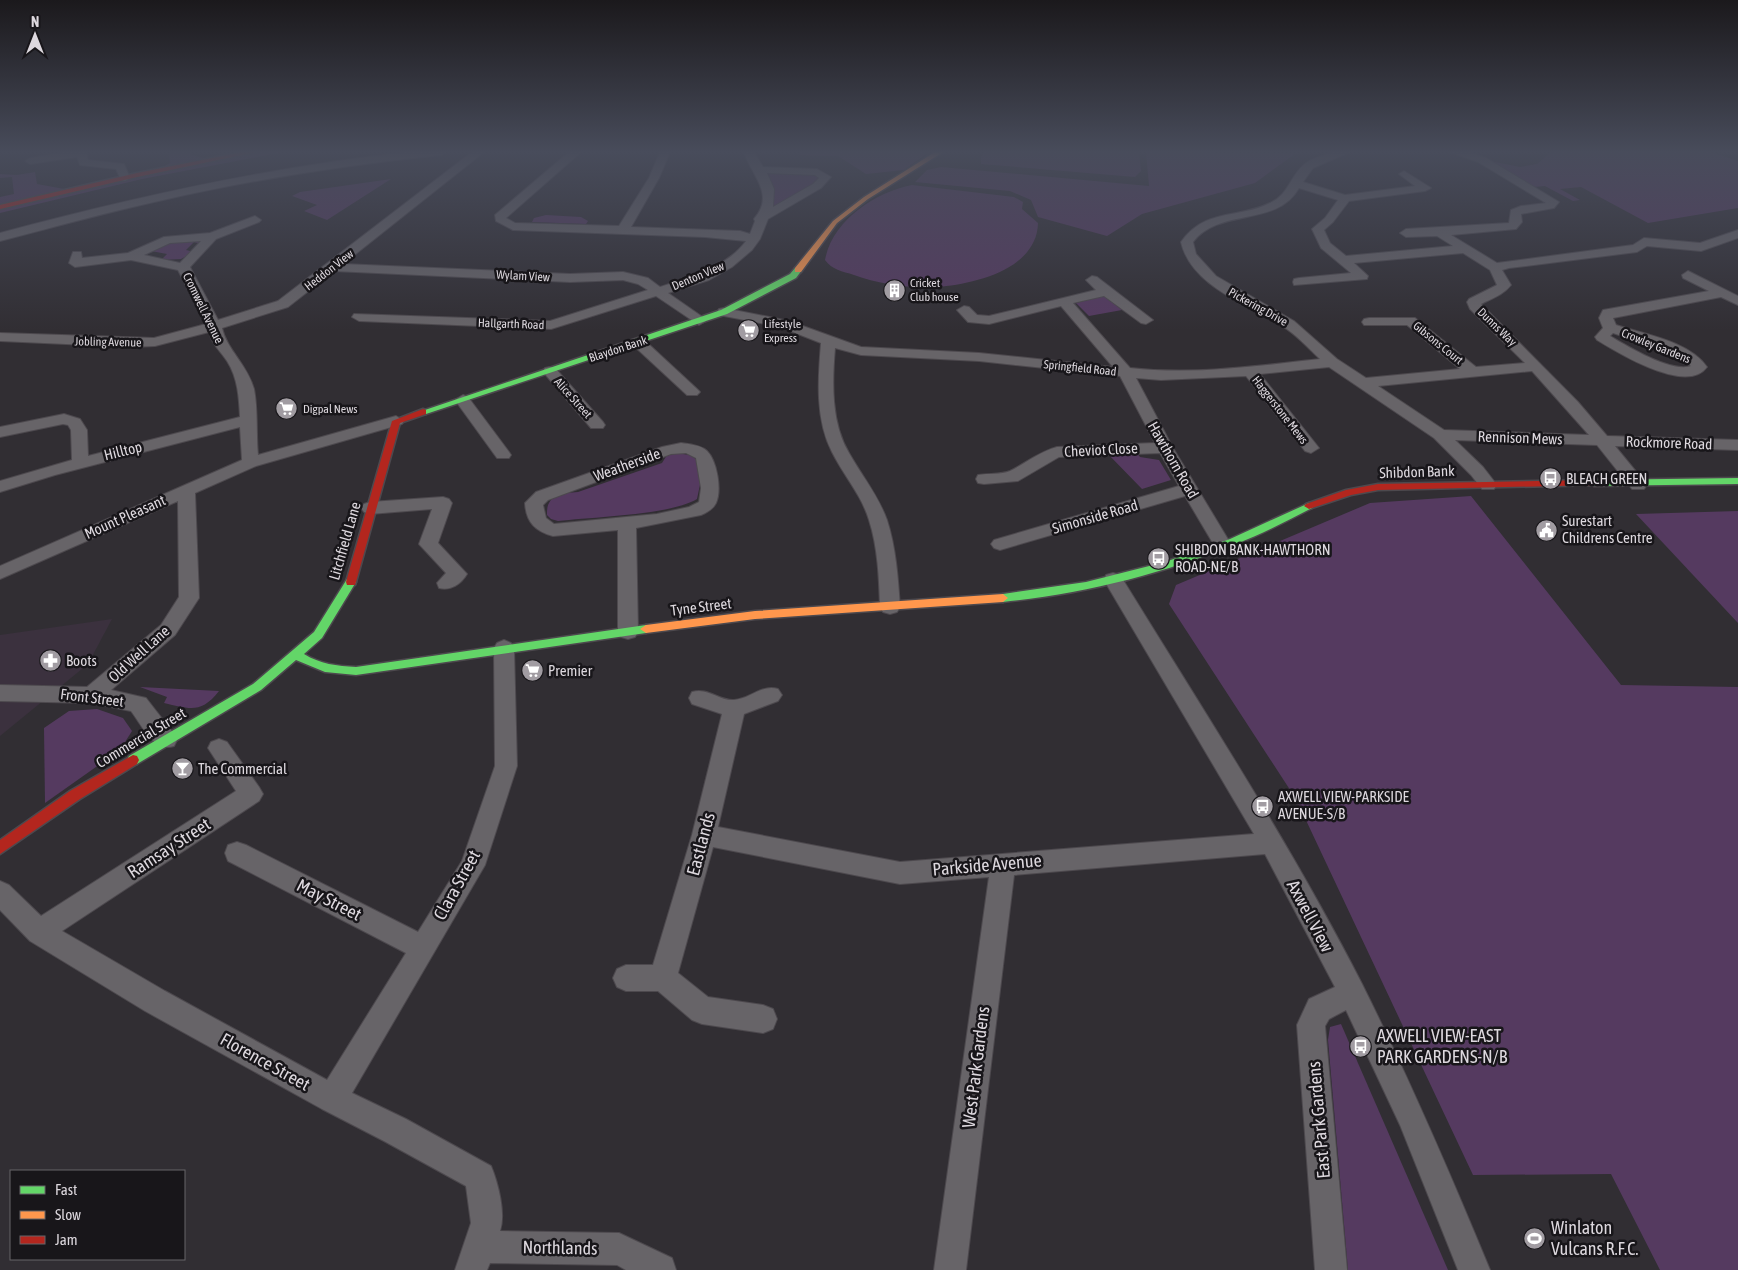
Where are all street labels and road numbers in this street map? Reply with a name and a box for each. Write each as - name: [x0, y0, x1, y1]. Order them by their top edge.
- street label: Heddon View: [302, 247, 356, 293]
- street label: Denton View: [670, 259, 726, 293]
- street label: Wylam View: [496, 268, 550, 284]
- street label: Cromwell Avenue: [180, 270, 226, 346]
- street label: Pickering Drive: [1226, 285, 1290, 329]
- street label: Dunns Way: [1475, 305, 1519, 349]
- street label: Hallgarth Road: [478, 316, 544, 332]
- street label: Gibsons Court: [1410, 319, 1466, 368]
- street label: Crowley Gardens: [1619, 326, 1693, 366]
- street label: Blaydon Bank: [587, 333, 650, 365]
- street label: Jobling Avenue: [74, 334, 142, 350]
- street label: Springfield Road: [1043, 357, 1117, 379]
- street label: Haggerstone Mews: [1249, 373, 1311, 447]
- street label: Alice Street: [551, 375, 595, 422]
- street label: Hawthorn Road: [1145, 418, 1202, 501]
- street label: Rennison Mews: [1477, 428, 1563, 447]
- street label: Rockmore Road: [1626, 432, 1713, 453]
- street label: Hilltop: [102, 438, 144, 463]
- street label: Cheviot Close: [1064, 439, 1138, 460]
- street label: Weatherside: [591, 445, 663, 484]
- street label: Shibdon Bank: [1379, 462, 1455, 481]
- street label: Mount Pleasant: [82, 491, 168, 542]
- street label: Simonside Road: [1050, 496, 1140, 537]
- street label: Litchfield Lane: [325, 500, 364, 582]
- street label: Tyne Street: [670, 594, 732, 619]
- street label: Old Well Lane: [105, 622, 173, 685]
- street label: Front Street: [59, 685, 125, 710]
- street label: Commercial Street: [93, 704, 189, 771]
- street label: Eastlands: [682, 810, 719, 878]
- street label: Ramsay Street: [123, 813, 214, 882]
- street label: Clara Street: [429, 846, 484, 923]
- street label: Parkside Avenue: [931, 849, 1042, 880]
- street label: May Street: [293, 874, 365, 925]
- street label: Axwell View: [1283, 876, 1338, 956]
- street label: West Park Gardens: [958, 1005, 993, 1129]
- street label: Florence Street: [217, 1028, 314, 1095]
- street label: East Park Gardens: [1303, 1061, 1334, 1180]
- street label: Northlands: [522, 1236, 598, 1259]

